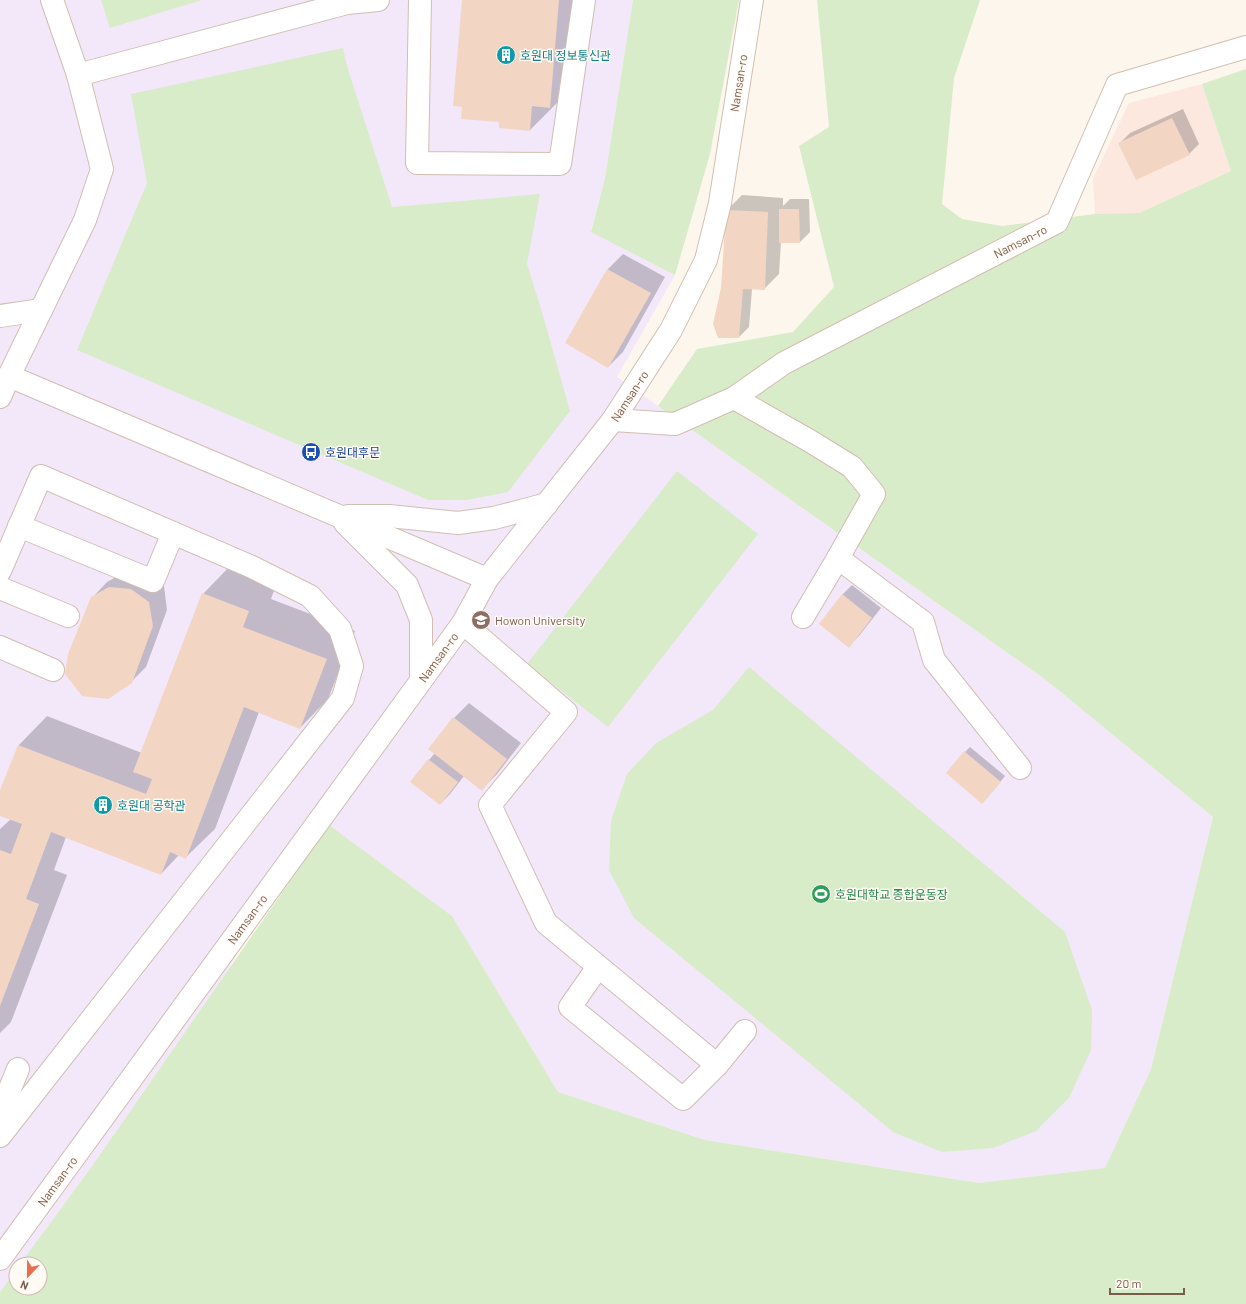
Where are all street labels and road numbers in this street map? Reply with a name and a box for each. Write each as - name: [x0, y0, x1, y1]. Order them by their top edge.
- street label: Namsan-ro: [727, 53, 749, 113]
- street label: Namsan-ro: [991, 222, 1049, 260]
- street label: Namsan-ro: [607, 368, 651, 424]
- street label: Namsan-ro: [415, 629, 461, 685]
- street label: Namsan-ro: [224, 891, 270, 947]
- street label: Namsan-ro: [34, 1153, 80, 1209]

